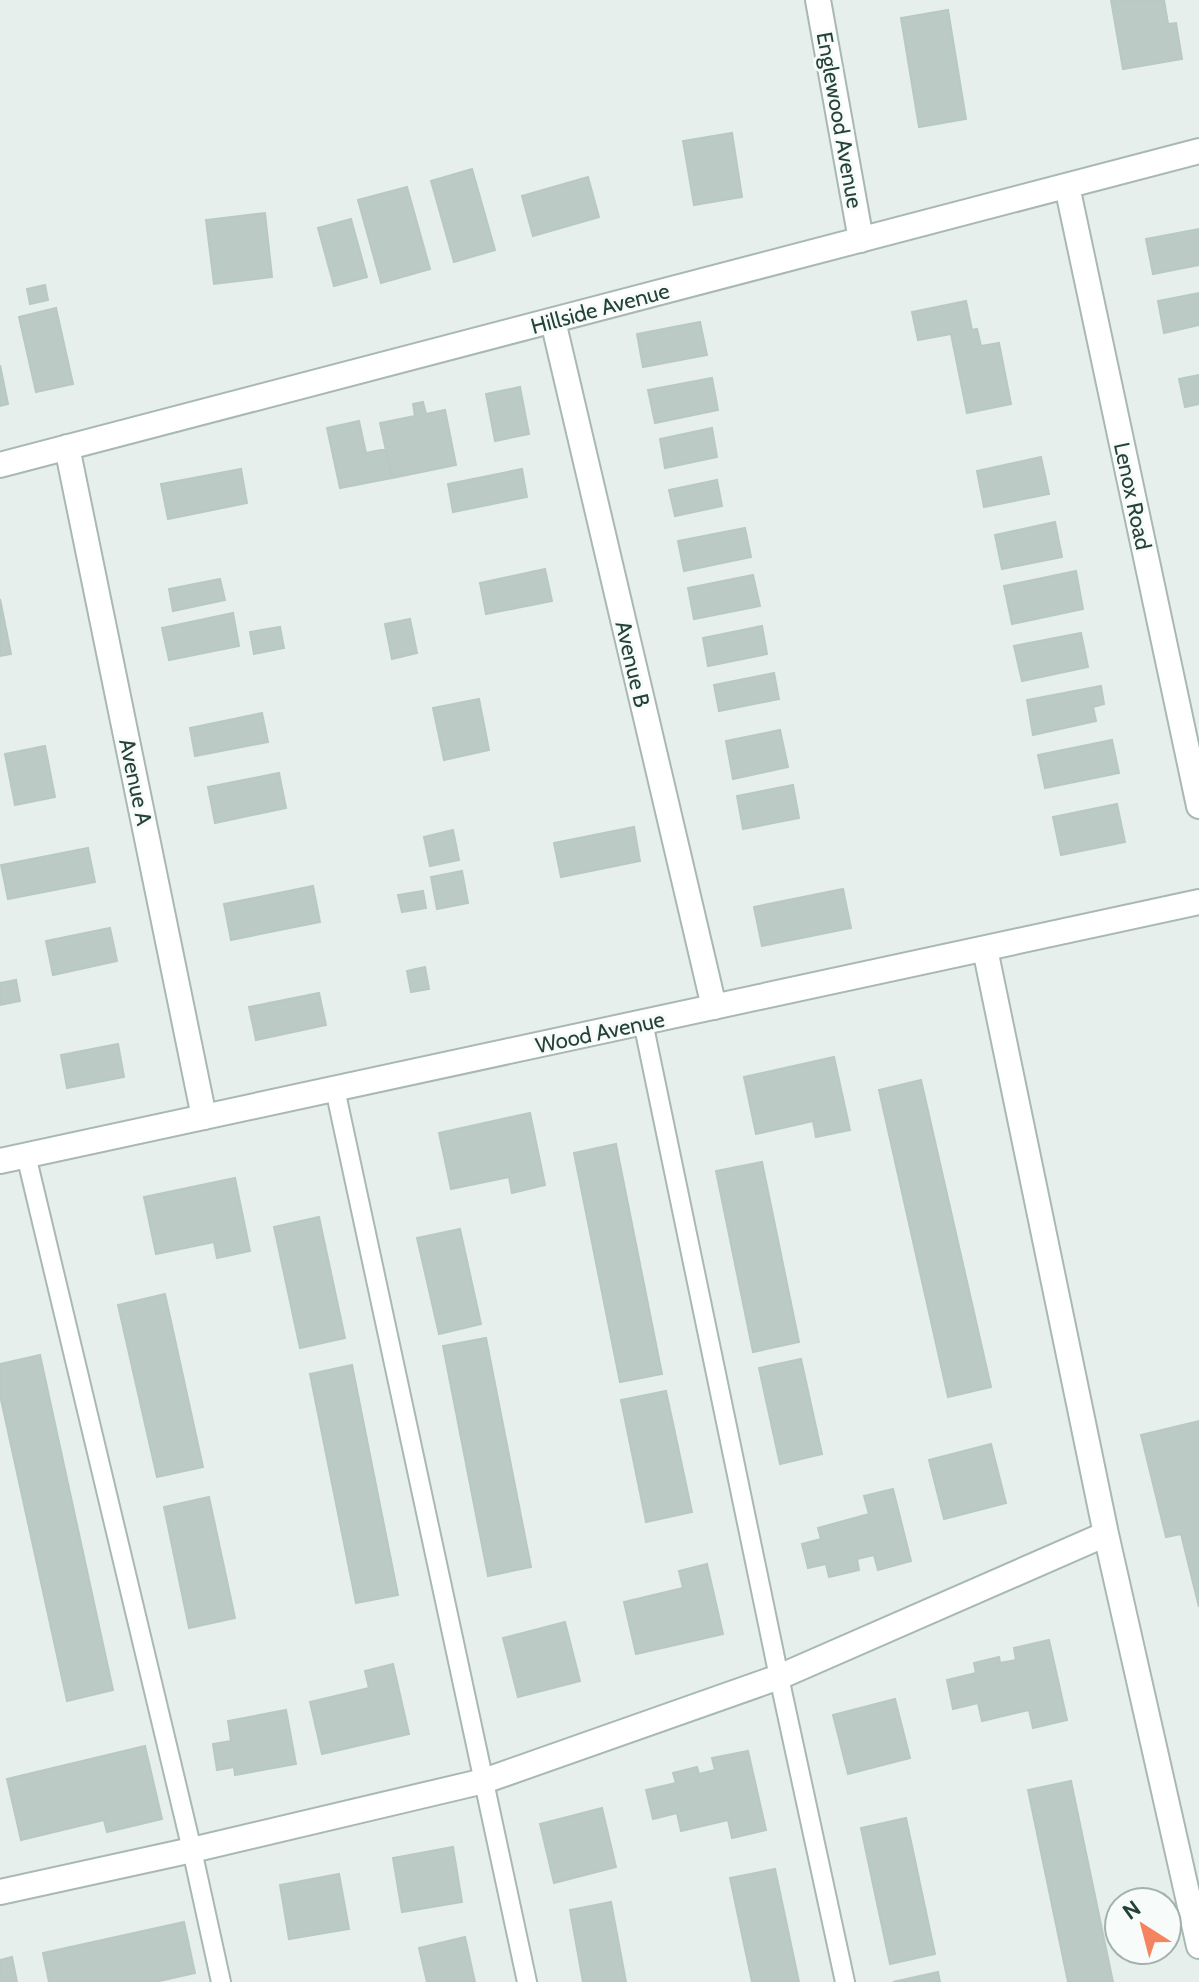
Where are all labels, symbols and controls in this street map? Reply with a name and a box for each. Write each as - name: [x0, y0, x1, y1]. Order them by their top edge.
- street label: Englewood Avenue: [811, 30, 868, 210]
- street label: Hillside Avenue: [528, 277, 672, 340]
- street label: Lenox Road: [1108, 440, 1157, 552]
- street label: Avenue B: [609, 618, 656, 710]
- street label: Avenue A: [113, 736, 158, 829]
- street label: Wood Avenue: [533, 1006, 667, 1059]
- north arrow: [1103, 1886, 1183, 1966]
- text: N: [1117, 1895, 1146, 1926]

